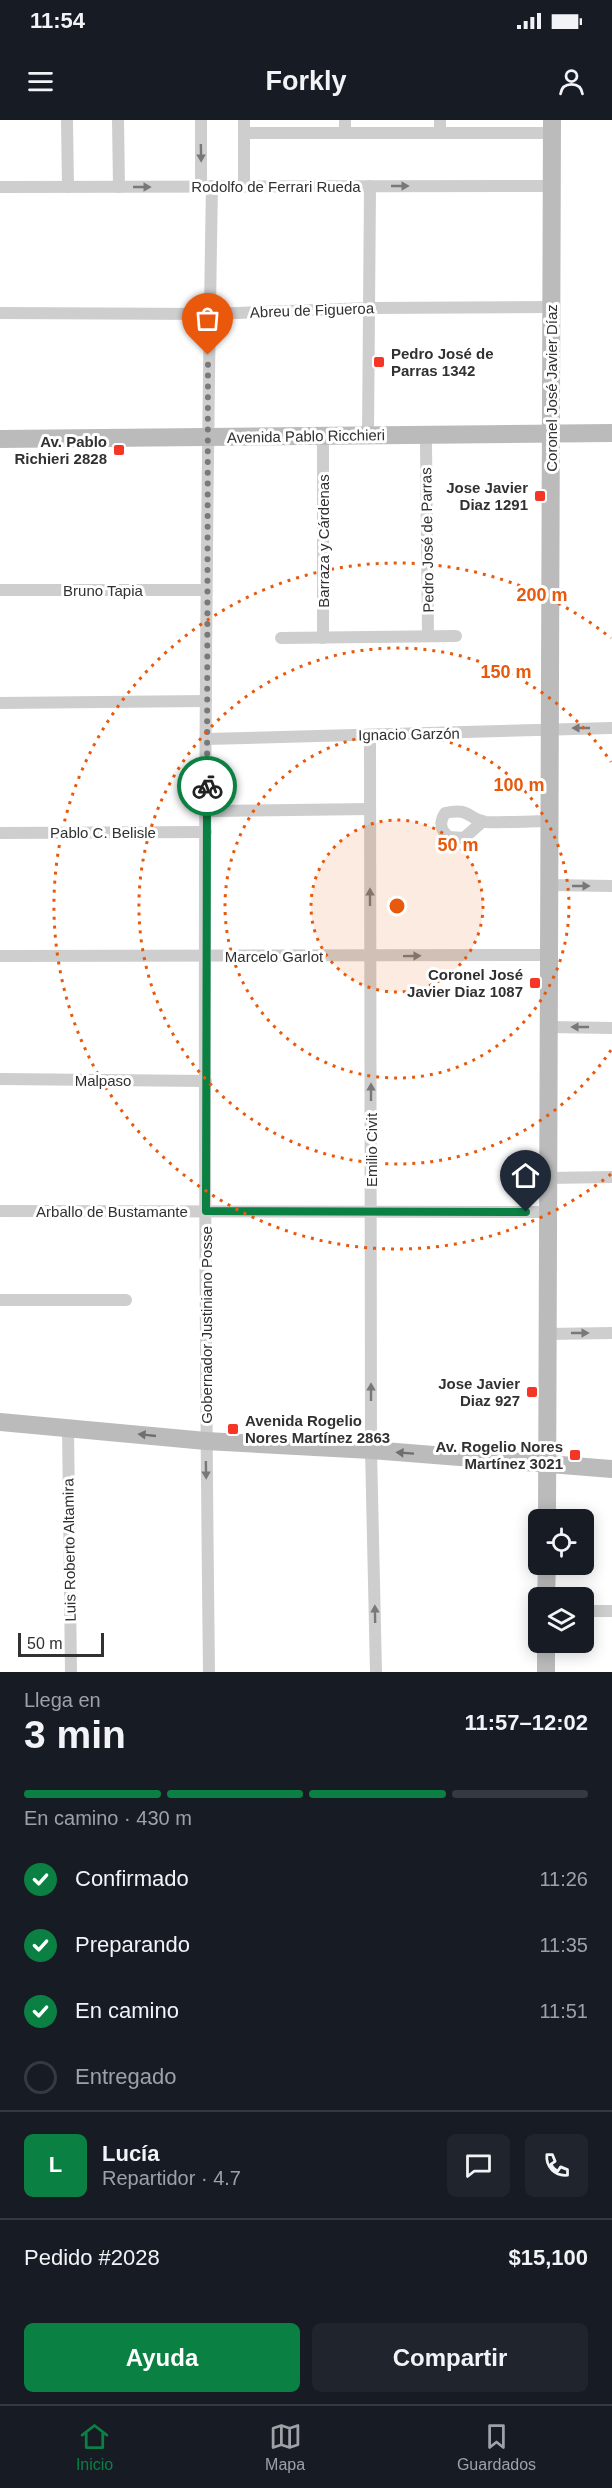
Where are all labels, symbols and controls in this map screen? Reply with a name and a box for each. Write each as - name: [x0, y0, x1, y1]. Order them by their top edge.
- text: 11:54: [30, 8, 85, 33]
- icon: menu: [24, 65, 57, 98]
- icon: person: [555, 65, 588, 98]
- text: Forkly: [265, 66, 347, 96]
- one-way arrow: [196, 144, 206, 163]
- street label: Rodolfo de Ferrari Rueda: [191, 178, 361, 195]
- one-way arrow: [391, 181, 410, 191]
- one-way arrow: [133, 182, 152, 192]
- pin: [182, 293, 233, 355]
- street label: Abreu de Figueroa: [250, 299, 375, 321]
- icon: bag: [191, 302, 224, 335]
- street label: Coronel José Javier Díaz: [543, 304, 560, 472]
- place label: Pedro José de Parras 1342: [391, 345, 494, 379]
- marker: Pedro José de Parras 1342: [372, 355, 386, 369]
- street label: Avenida Pablo Ricchieri: [227, 426, 385, 446]
- place label: Av. Pablo Richieri 2828: [14, 433, 107, 467]
- marker: Av. Pablo Richieri 2828: [112, 443, 126, 457]
- street label: Pedro José de Parras: [417, 467, 437, 613]
- street label: Barraza y Cárdenas: [315, 474, 332, 608]
- place label: Jose Javier Diaz 1291: [446, 479, 528, 513]
- marker: Jose Javier Diaz 1291: [533, 489, 547, 503]
- street label: Bruno Tapia: [63, 582, 144, 599]
- text: 200 m: [516, 585, 568, 605]
- text: 150 m: [480, 662, 532, 682]
- one-way arrow: [571, 723, 590, 733]
- street label: Ignacio Garzón: [358, 725, 460, 743]
- courier: [177, 756, 237, 816]
- icon: bike: [191, 770, 224, 803]
- text: 100 m: [493, 775, 545, 795]
- street label: Pablo C. Belisle: [50, 824, 156, 841]
- text: 50 m: [437, 835, 479, 855]
- one-way arrow: [571, 881, 590, 890]
- one-way arrow: [365, 887, 375, 906]
- centre of rings: [387, 896, 407, 916]
- street label: Marcelo Garlot: [225, 948, 324, 965]
- one-way arrow: [402, 951, 421, 961]
- place label: Coronel José Javier Diaz 1087: [407, 966, 523, 1000]
- marker: Coronel José Javier Diaz 1087: [528, 976, 542, 990]
- one-way arrow: [571, 1023, 590, 1032]
- street label: Malpaso: [75, 1072, 131, 1089]
- one-way arrow: [366, 1082, 376, 1101]
- street label: Emilio Civit: [363, 1112, 380, 1187]
- pin: [500, 1150, 551, 1212]
- icon: home: [509, 1159, 542, 1192]
- street label: Arballo de Bustamante: [36, 1203, 188, 1220]
- street label: Gobernador Justiniano Posse: [198, 1226, 215, 1424]
- one-way arrow: [570, 1328, 589, 1338]
- place label: Jose Javier Diaz 927: [438, 1375, 520, 1409]
- one-way arrow: [366, 1382, 376, 1401]
- marker: Jose Javier Diaz 927: [525, 1385, 539, 1399]
- place label: Avenida Rogelio Nores Martínez 2863: [245, 1412, 390, 1446]
- marker: Avenida Rogelio Nores Martínez 2863: [226, 1422, 240, 1436]
- one-way arrow: [138, 1430, 157, 1440]
- place label: Av. Rogelio Nores Martínez 3021: [435, 1438, 563, 1472]
- one-way arrow: [395, 1448, 414, 1458]
- marker: Av. Rogelio Nores Martínez 3021: [568, 1448, 582, 1462]
- one-way arrow: [202, 1460, 211, 1479]
- street label: Luis Roberto Altamira: [59, 1478, 79, 1622]
- map controls: [528, 1509, 594, 1653]
- button: locate: [528, 1509, 594, 1575]
- button: layers: [528, 1587, 594, 1653]
- one-way arrow: [370, 1604, 379, 1623]
- scale bar: [18, 1630, 104, 1658]
- text: 50 m: [27, 1635, 63, 1652]
- text: Llega en: [24, 1689, 101, 1711]
- text: 11:57–12:02: [464, 1710, 588, 1735]
- text: 3 min: [24, 1713, 126, 1756]
- text: En camino · 430 m: [24, 1807, 192, 1829]
- icon: check: [24, 1863, 57, 1896]
- text: Confirmado: [75, 1866, 189, 1891]
- text: 11:26: [539, 1868, 588, 1890]
- icon: check: [24, 1929, 57, 1962]
- text: Preparando: [75, 1932, 190, 1957]
- text: 11:35: [539, 1934, 588, 1956]
- icon: check: [24, 1995, 57, 2028]
- text: En camino: [75, 1998, 179, 2023]
- text: 11:51: [539, 2000, 588, 2022]
- text: Entregado: [75, 2064, 177, 2089]
- button: chat: [447, 2134, 510, 2197]
- button: phone: [525, 2134, 588, 2197]
- text: Lucía: [102, 2141, 159, 2166]
- text: L: [49, 2152, 62, 2177]
- text: Repartidor · 4.7: [102, 2167, 241, 2189]
- text: Pedido #2028: [24, 2245, 160, 2270]
- text: $15,100: [508, 2245, 588, 2270]
- button: Ayuda: [24, 2323, 300, 2392]
- button: Compartir: [312, 2323, 588, 2392]
- tab: Inicio: [76, 2420, 113, 2474]
- tab: Mapa: [265, 2420, 305, 2474]
- tab: Guardados: [457, 2420, 536, 2474]

